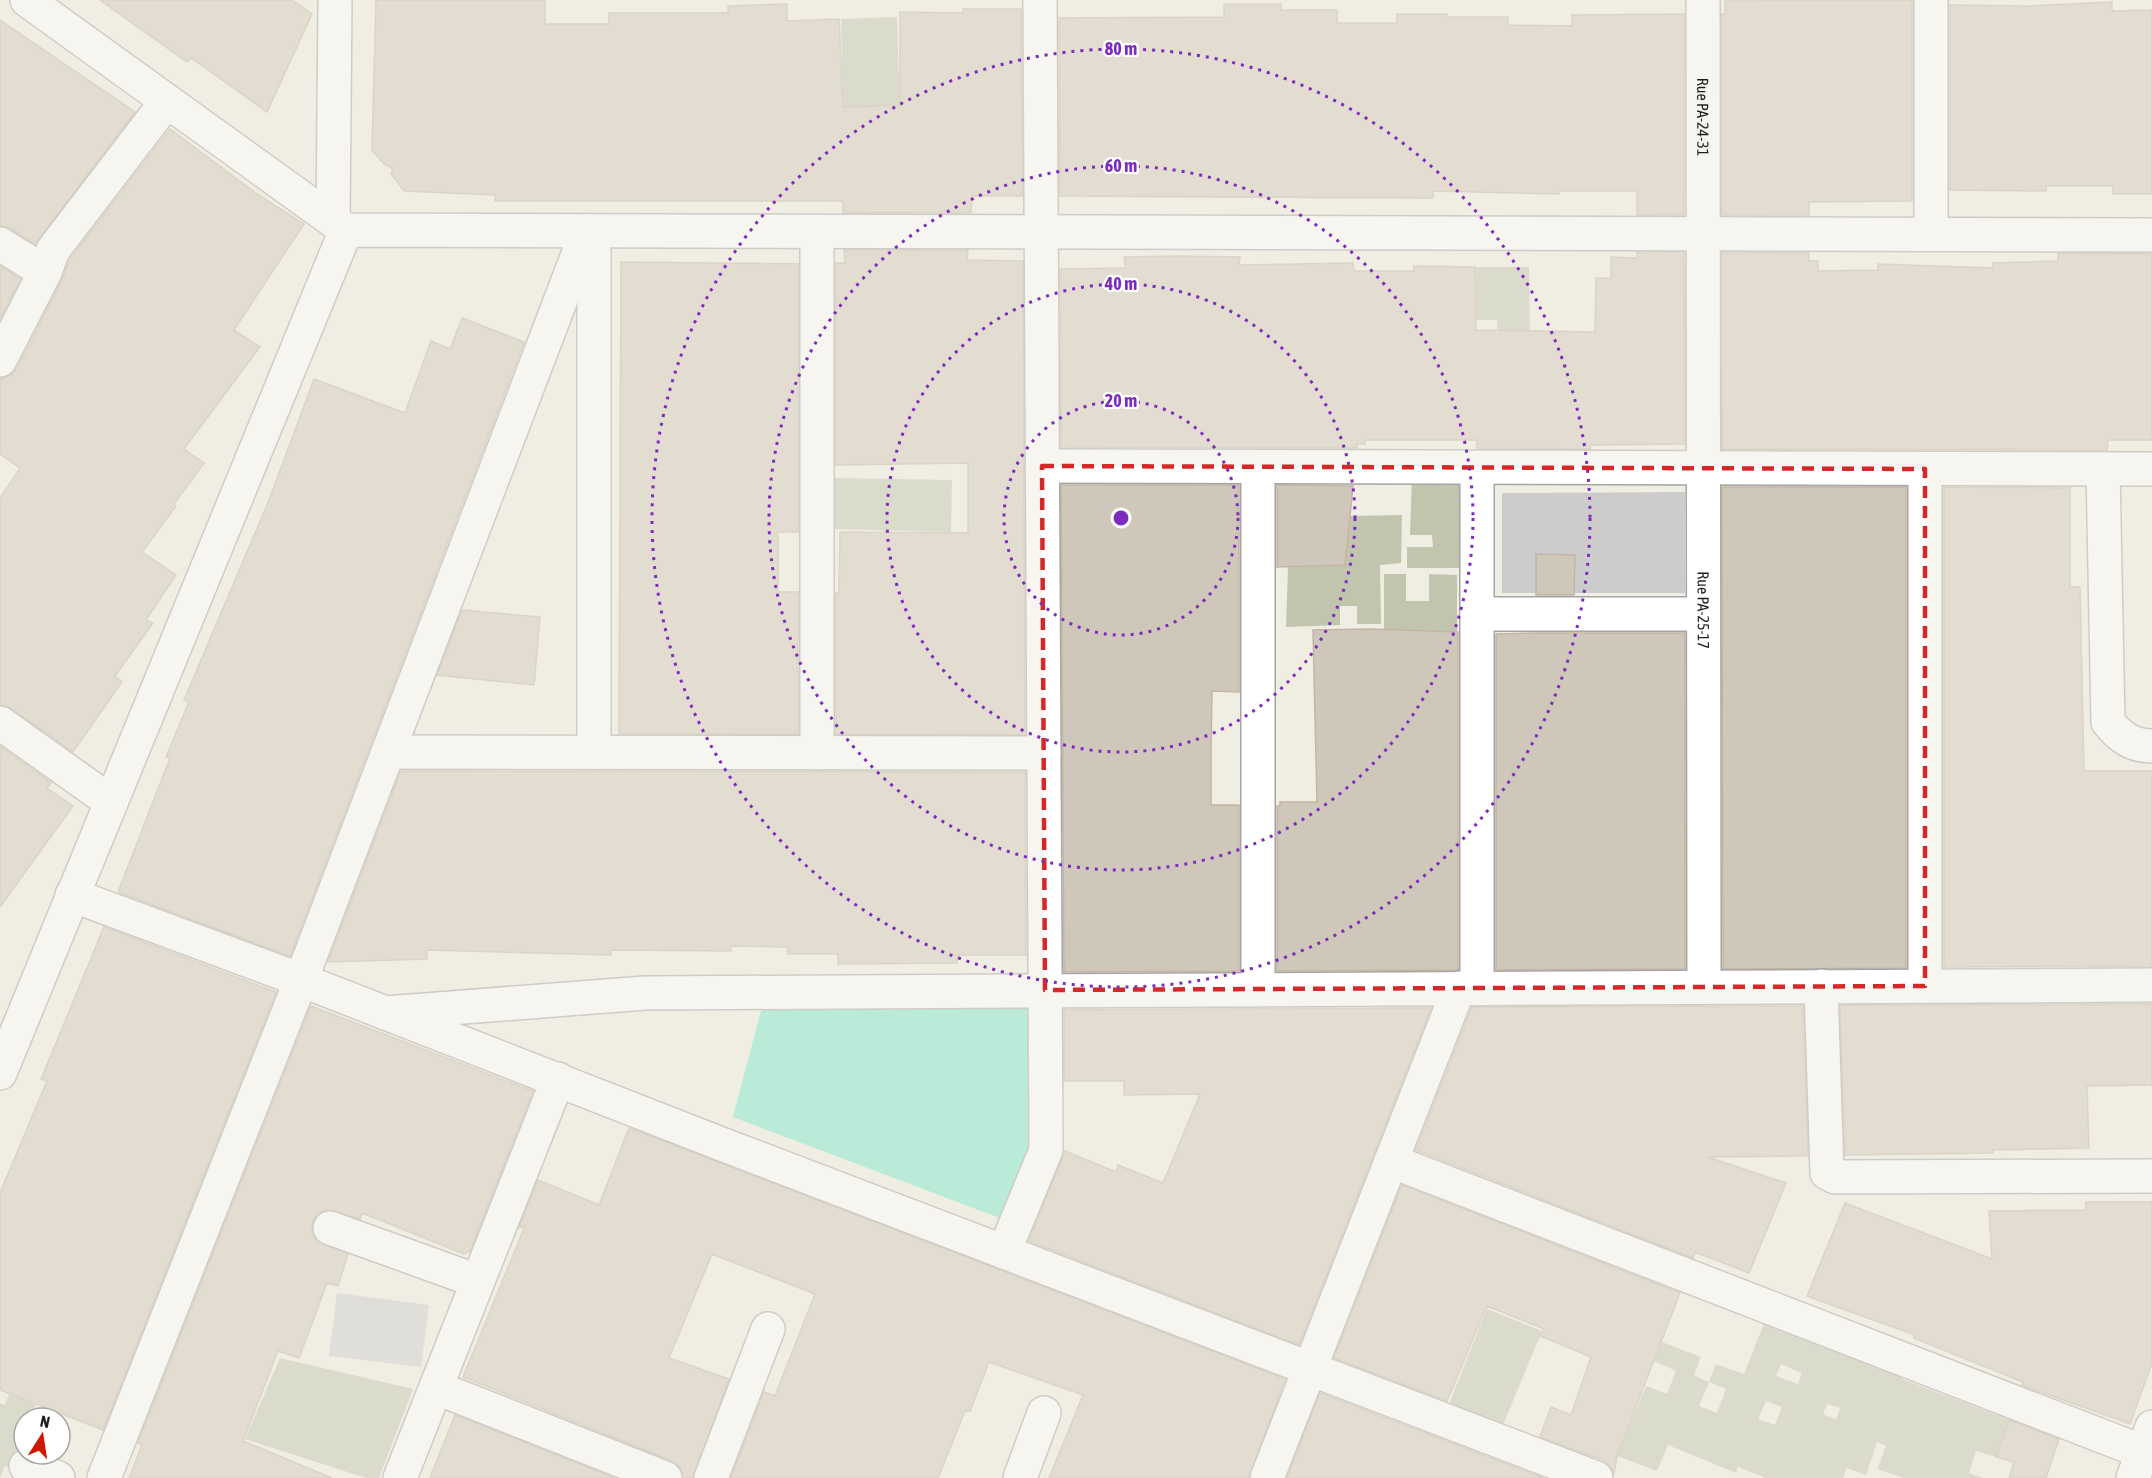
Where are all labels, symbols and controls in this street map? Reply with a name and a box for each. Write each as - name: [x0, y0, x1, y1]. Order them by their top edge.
- text: 80 m: [1105, 38, 1137, 59]
- street label: Rue PA-24-31: [1694, 78, 1712, 156]
- text: 60 m: [1105, 155, 1137, 176]
- text: 40 m: [1104, 273, 1137, 294]
- text: 20 m: [1105, 390, 1137, 411]
- centre of rings: [1111, 508, 1131, 528]
- street label: Rue PA-25-17: [1695, 571, 1713, 649]
- north arrow: [12, 1406, 72, 1466]
- text: N: [39, 1412, 52, 1431]

